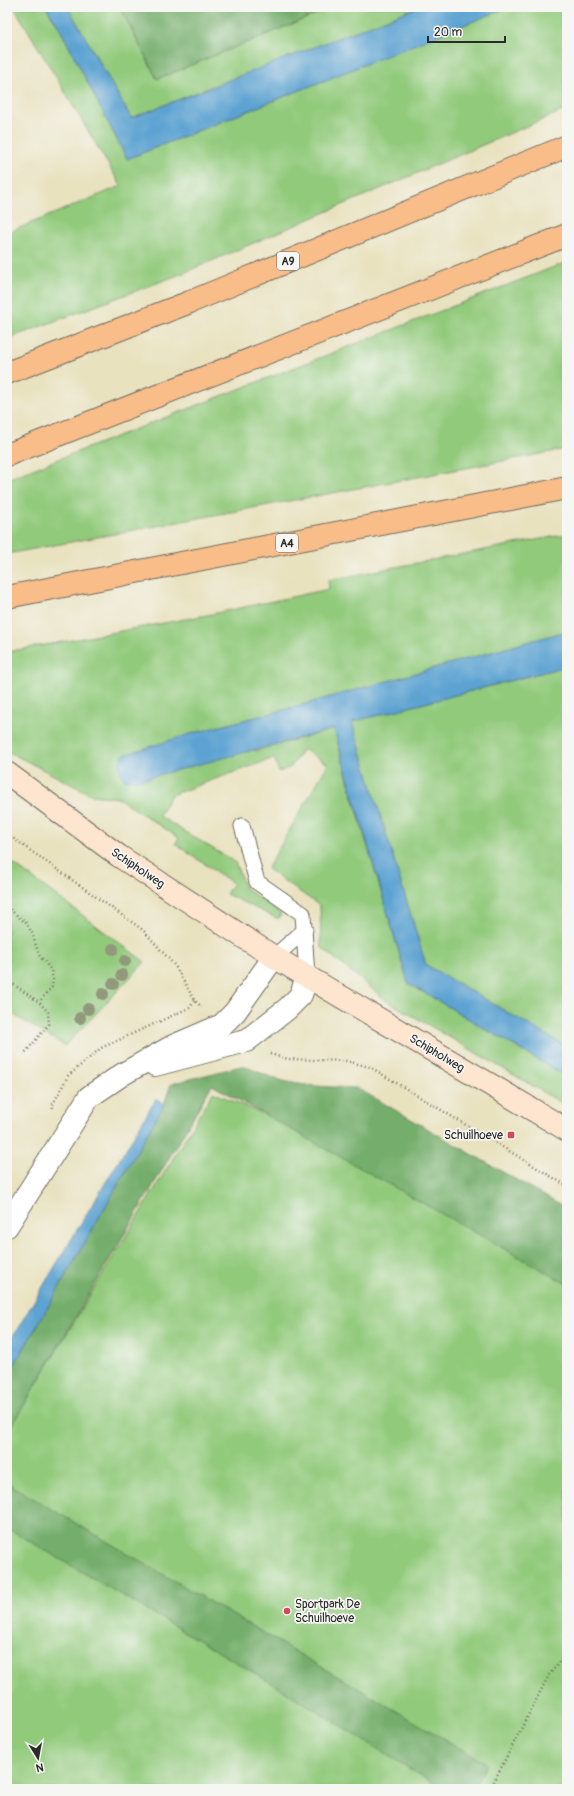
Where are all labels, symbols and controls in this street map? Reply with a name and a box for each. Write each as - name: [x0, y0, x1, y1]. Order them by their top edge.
- scale bar: [428, 18, 505, 44]
- text: 20 m: [434, 25, 463, 40]
- road number: A9: [277, 252, 299, 270]
- road number: A4: [276, 534, 298, 552]
- street label: Schipholweg: [108, 845, 167, 892]
- street label: Schipholweg: [406, 1031, 467, 1076]
- place label: Schuilhoeve: [444, 1128, 503, 1143]
- marker: Schuilhoeve: [506, 1130, 516, 1140]
- place label: Sportpark De Schuilhoeve: [295, 1597, 360, 1626]
- marker: Sportpark De Schuilhoeve: [282, 1606, 292, 1616]
- north arrow: [18, 1738, 58, 1778]
- text: N: [34, 1760, 45, 1775]

